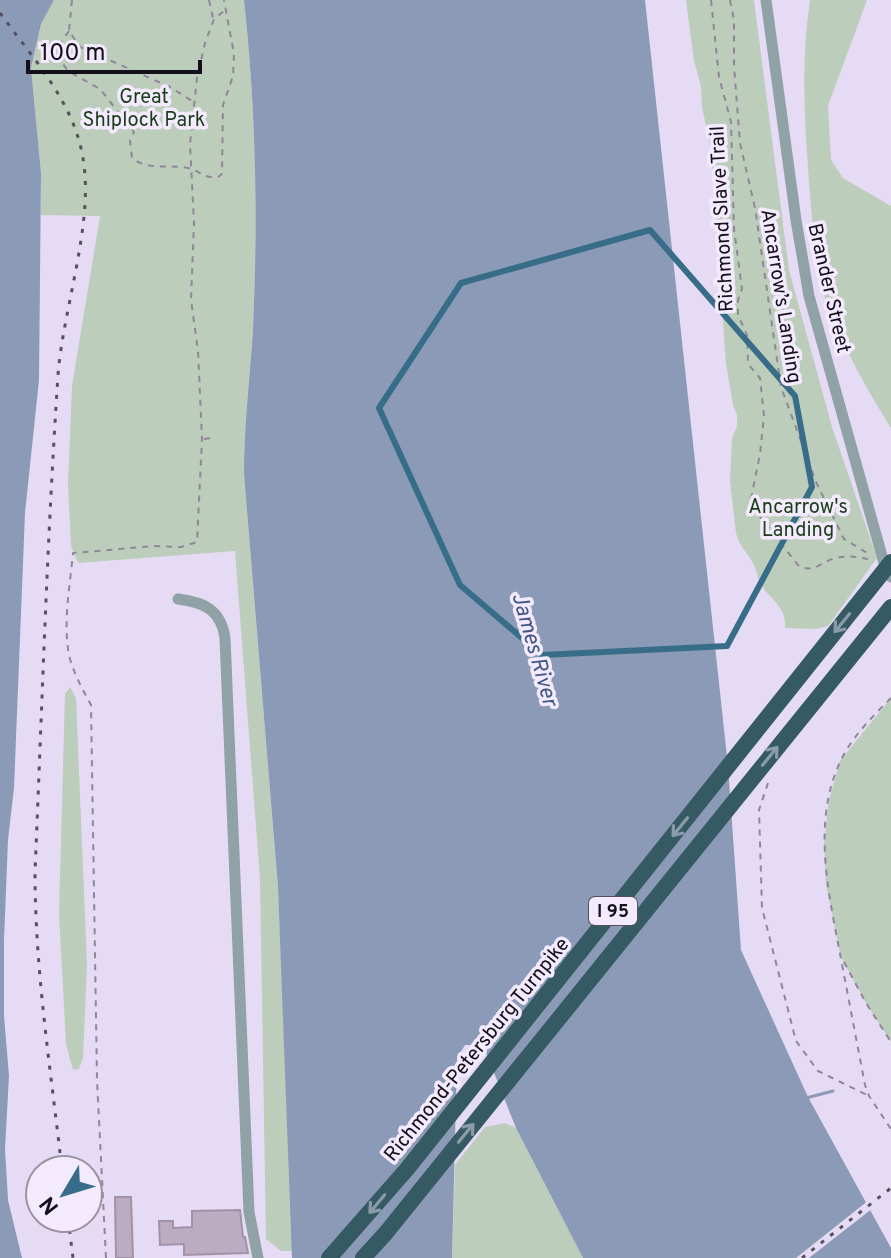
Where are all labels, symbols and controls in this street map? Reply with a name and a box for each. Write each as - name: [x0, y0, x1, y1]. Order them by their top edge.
- scale bar: [28, 24, 200, 74]
- text: 100 m: [40, 39, 106, 69]
- park label: Great Shiplock Park: [83, 85, 205, 134]
- street label: Richmond Slave Trail: [705, 125, 741, 313]
- street label: Ancarrow’s Landing: [753, 207, 807, 385]
- street label: Brander Street: [800, 221, 856, 356]
- park label: Ancarrow's Landing: [748, 495, 848, 544]
- water label: James River: [505, 590, 563, 711]
- one-way arrow: [834, 612, 851, 633]
- one-way arrow: [761, 746, 778, 767]
- one-way arrow: [672, 816, 690, 837]
- road number: I 95: [589, 897, 637, 925]
- street label: Richmond-Petersburg Turnpike: [379, 933, 576, 1168]
- one-way arrow: [457, 1123, 475, 1144]
- north arrow: [24, 1154, 104, 1234]
- text: N: [35, 1190, 66, 1219]
- one-way arrow: [368, 1193, 386, 1213]

